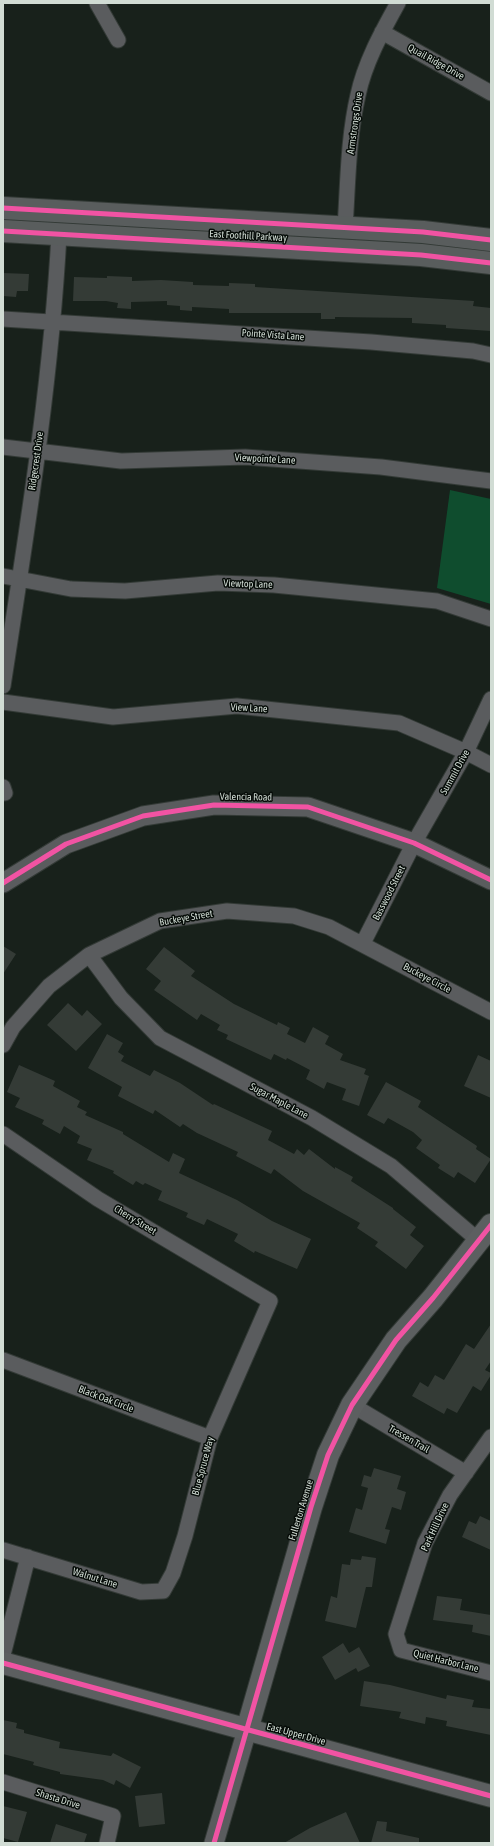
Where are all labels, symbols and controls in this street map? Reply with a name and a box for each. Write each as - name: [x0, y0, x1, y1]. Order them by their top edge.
- street label: Quail Ridge Drive: [405, 41, 467, 83]
- street label: Armstrongs Drive: [345, 91, 365, 155]
- street label: East Foothill Parkway: [209, 228, 287, 244]
- street label: Pointe Vista Lane: [241, 327, 305, 343]
- street label: Ridgecrest Drive: [26, 431, 46, 491]
- street label: Viewpointe Lane: [234, 451, 296, 467]
- street label: Viewtop Lane: [223, 577, 273, 591]
- street label: View Lane: [230, 701, 268, 715]
- street label: Summit Drive: [438, 747, 472, 797]
- street label: Valencia Road: [220, 791, 272, 803]
- street label: Basswood Street: [370, 864, 408, 922]
- street label: Buckeye Street: [158, 907, 214, 929]
- street label: Buckeye Circle: [401, 960, 453, 996]
- street label: Sugar Maple Lane: [248, 1081, 310, 1121]
- street label: Cherry Street: [112, 1203, 158, 1237]
- street label: Black Oak Circle: [77, 1383, 135, 1415]
- street label: Tressen Trail: [386, 1422, 432, 1456]
- street label: Blue Spruce Way: [189, 1435, 217, 1497]
- street label: Fullerton Avenue: [286, 1478, 316, 1542]
- street label: Park Hill Drive: [419, 1501, 451, 1553]
- street label: Walnut Lane: [71, 1566, 119, 1590]
- street label: Quiet Harbor Lane: [412, 1647, 480, 1675]
- street label: East Upper Drive: [265, 1720, 327, 1748]
- street label: Shasta Drive: [34, 1787, 82, 1811]

